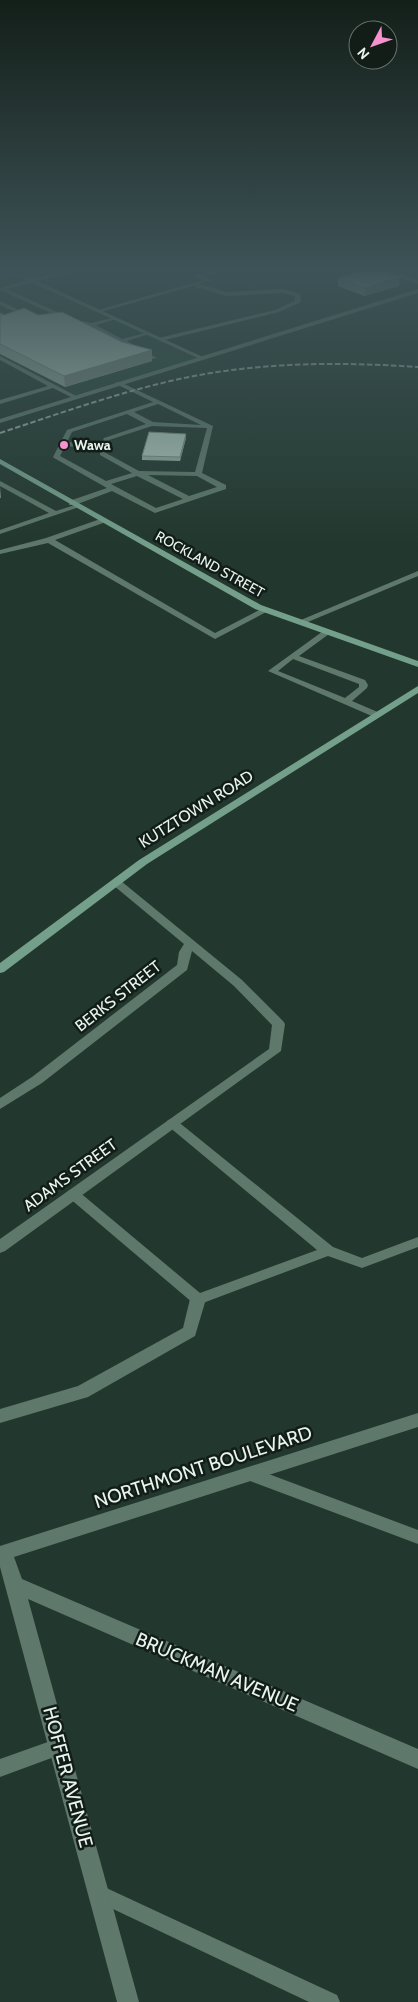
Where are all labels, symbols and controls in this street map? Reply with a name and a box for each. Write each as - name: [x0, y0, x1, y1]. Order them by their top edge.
- north arrow: [348, 20, 398, 70]
- text: N: [353, 44, 373, 63]
- place label: Wawa: [74, 436, 111, 454]
- marker: Wawa: [58, 439, 70, 451]
- street label: ROCKLAND STREET: [152, 527, 268, 602]
- street label: KUTZTOWN ROAD: [135, 766, 257, 852]
- street label: BERKS STREET: [71, 956, 165, 1035]
- street label: ADAMS STREET: [20, 1134, 121, 1215]
- street label: NORTHMONT BOULEVARD: [91, 1421, 315, 1513]
- street label: BRUCKMAN AVENUE: [132, 1627, 302, 1717]
- street label: HOFFER AVENUE: [38, 1704, 98, 1850]

